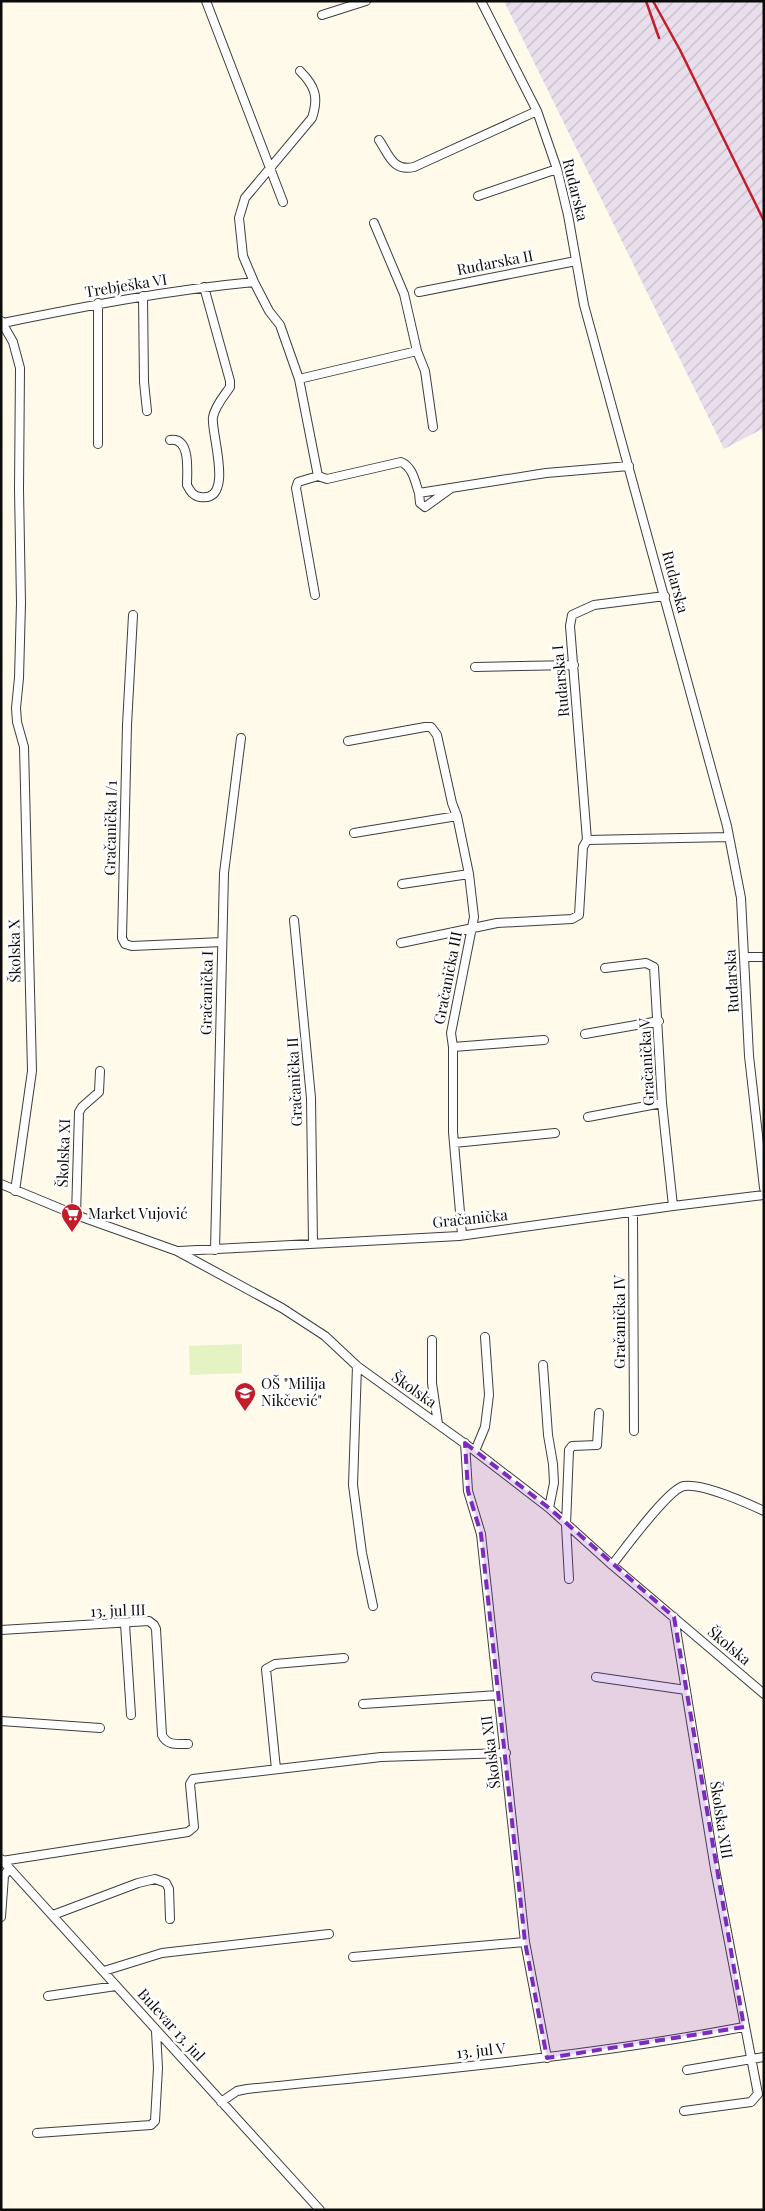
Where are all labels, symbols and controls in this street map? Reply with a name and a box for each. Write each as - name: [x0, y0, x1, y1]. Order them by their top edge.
- street label: Rudarska: [559, 156, 593, 224]
- street label: Rudarska II: [455, 245, 535, 279]
- street label: Trebješka VI: [83, 269, 168, 301]
- street label: Rudarska: [658, 548, 694, 616]
- street label: Rudarska I: [547, 644, 573, 718]
- street label: Gračanička I/1: [99, 780, 121, 876]
- street label: Školska X: [3, 919, 25, 983]
- street label: Gračanička III: [428, 930, 466, 1026]
- street label: Rudarska: [719, 948, 743, 1013]
- street label: Gračanička I: [195, 951, 217, 1035]
- street label: Gračanička V: [634, 1017, 658, 1107]
- street label: Gračanička II: [282, 1037, 306, 1127]
- street label: Školska XI: [52, 1118, 74, 1188]
- supermarket icon: Market Vujović: [60, 1202, 84, 1233]
- place label: Market Vujović: [88, 1203, 188, 1223]
- street label: Gračanička: [431, 1204, 509, 1232]
- street label: Gračanička IV: [609, 1275, 629, 1369]
- street label: Školska: [388, 1366, 441, 1412]
- place label: OŠ "Milija Nikčević": [261, 1373, 326, 1410]
- school or university icon: OŠ "Milija Nikčević": [233, 1381, 257, 1412]
- street label: 13. jul III: [90, 1599, 146, 1621]
- street label: Školska: [704, 1621, 756, 1669]
- street label: Školska XII: [476, 1714, 504, 1790]
- street label: Školska XIII: [706, 1779, 738, 1860]
- street label: Bulevar 13. jul: [134, 1984, 210, 2065]
- street label: 13. jul V: [455, 2037, 507, 2063]

